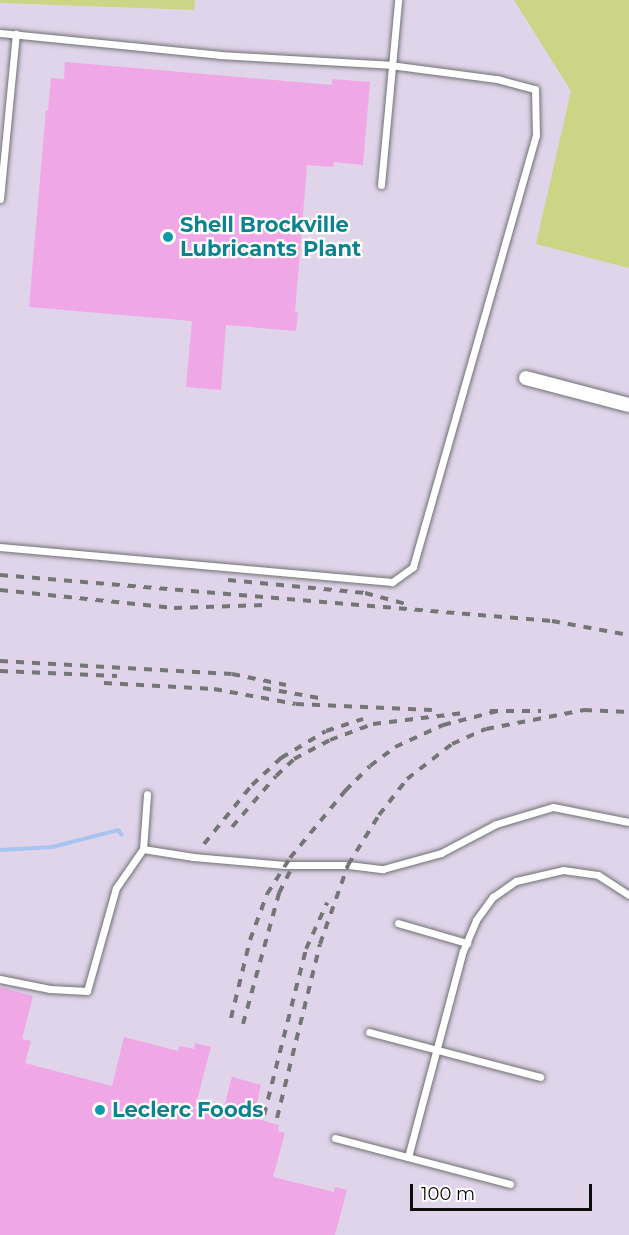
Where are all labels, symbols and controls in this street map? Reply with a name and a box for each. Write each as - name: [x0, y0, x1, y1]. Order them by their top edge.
- place label: Shell Brockville Lubricants Plant: [180, 212, 361, 262]
- marker: Shell Brockville Lubricants Plant: [161, 230, 175, 244]
- place label: Leclerc Foods: [112, 1097, 263, 1123]
- marker: Leclerc Foods: [93, 1103, 107, 1117]
- scale bar: [413, 1172, 594, 1210]
- text: 100 m: [421, 1183, 475, 1205]

